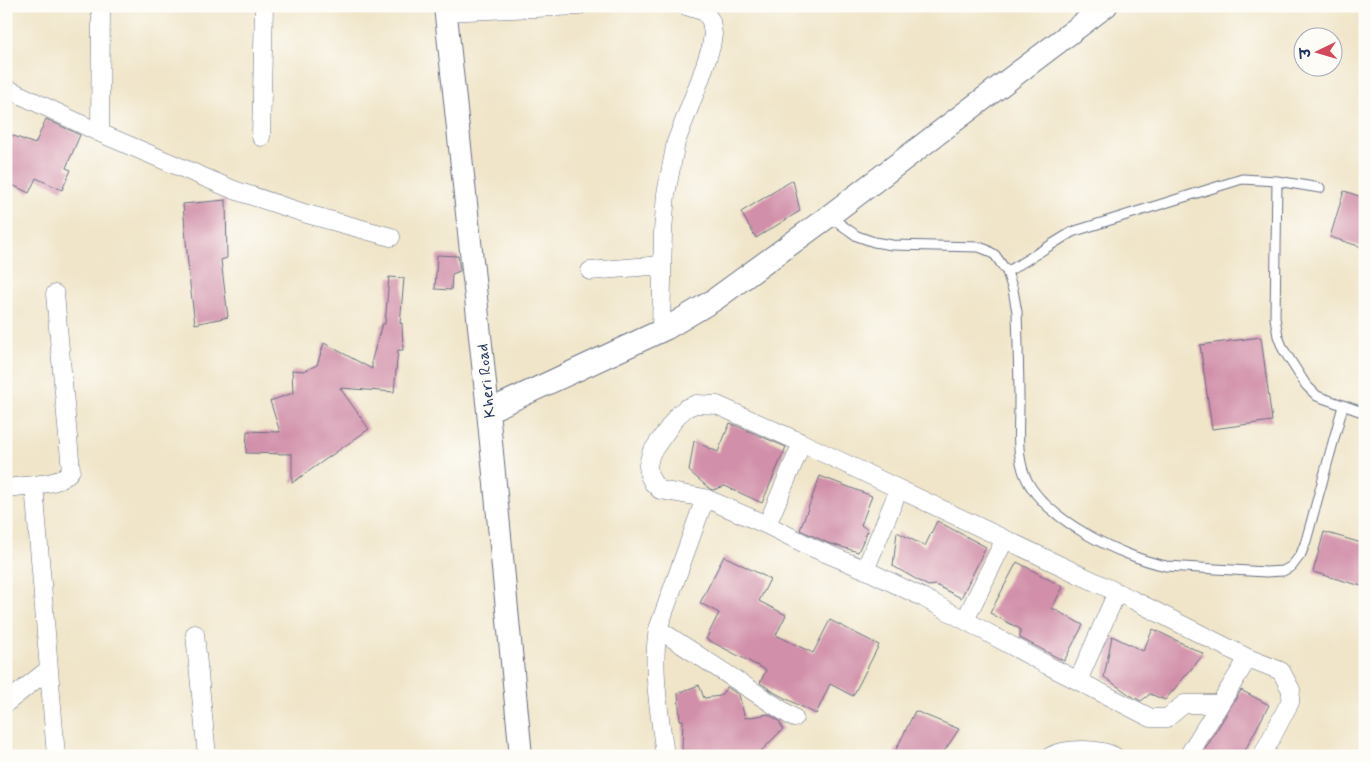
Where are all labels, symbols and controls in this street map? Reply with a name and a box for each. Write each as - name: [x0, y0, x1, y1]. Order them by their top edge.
- north arrow: [1294, 28, 1344, 78]
- text: उ: [1297, 46, 1316, 60]
- street label: Kheri Road: [472, 343, 501, 419]

